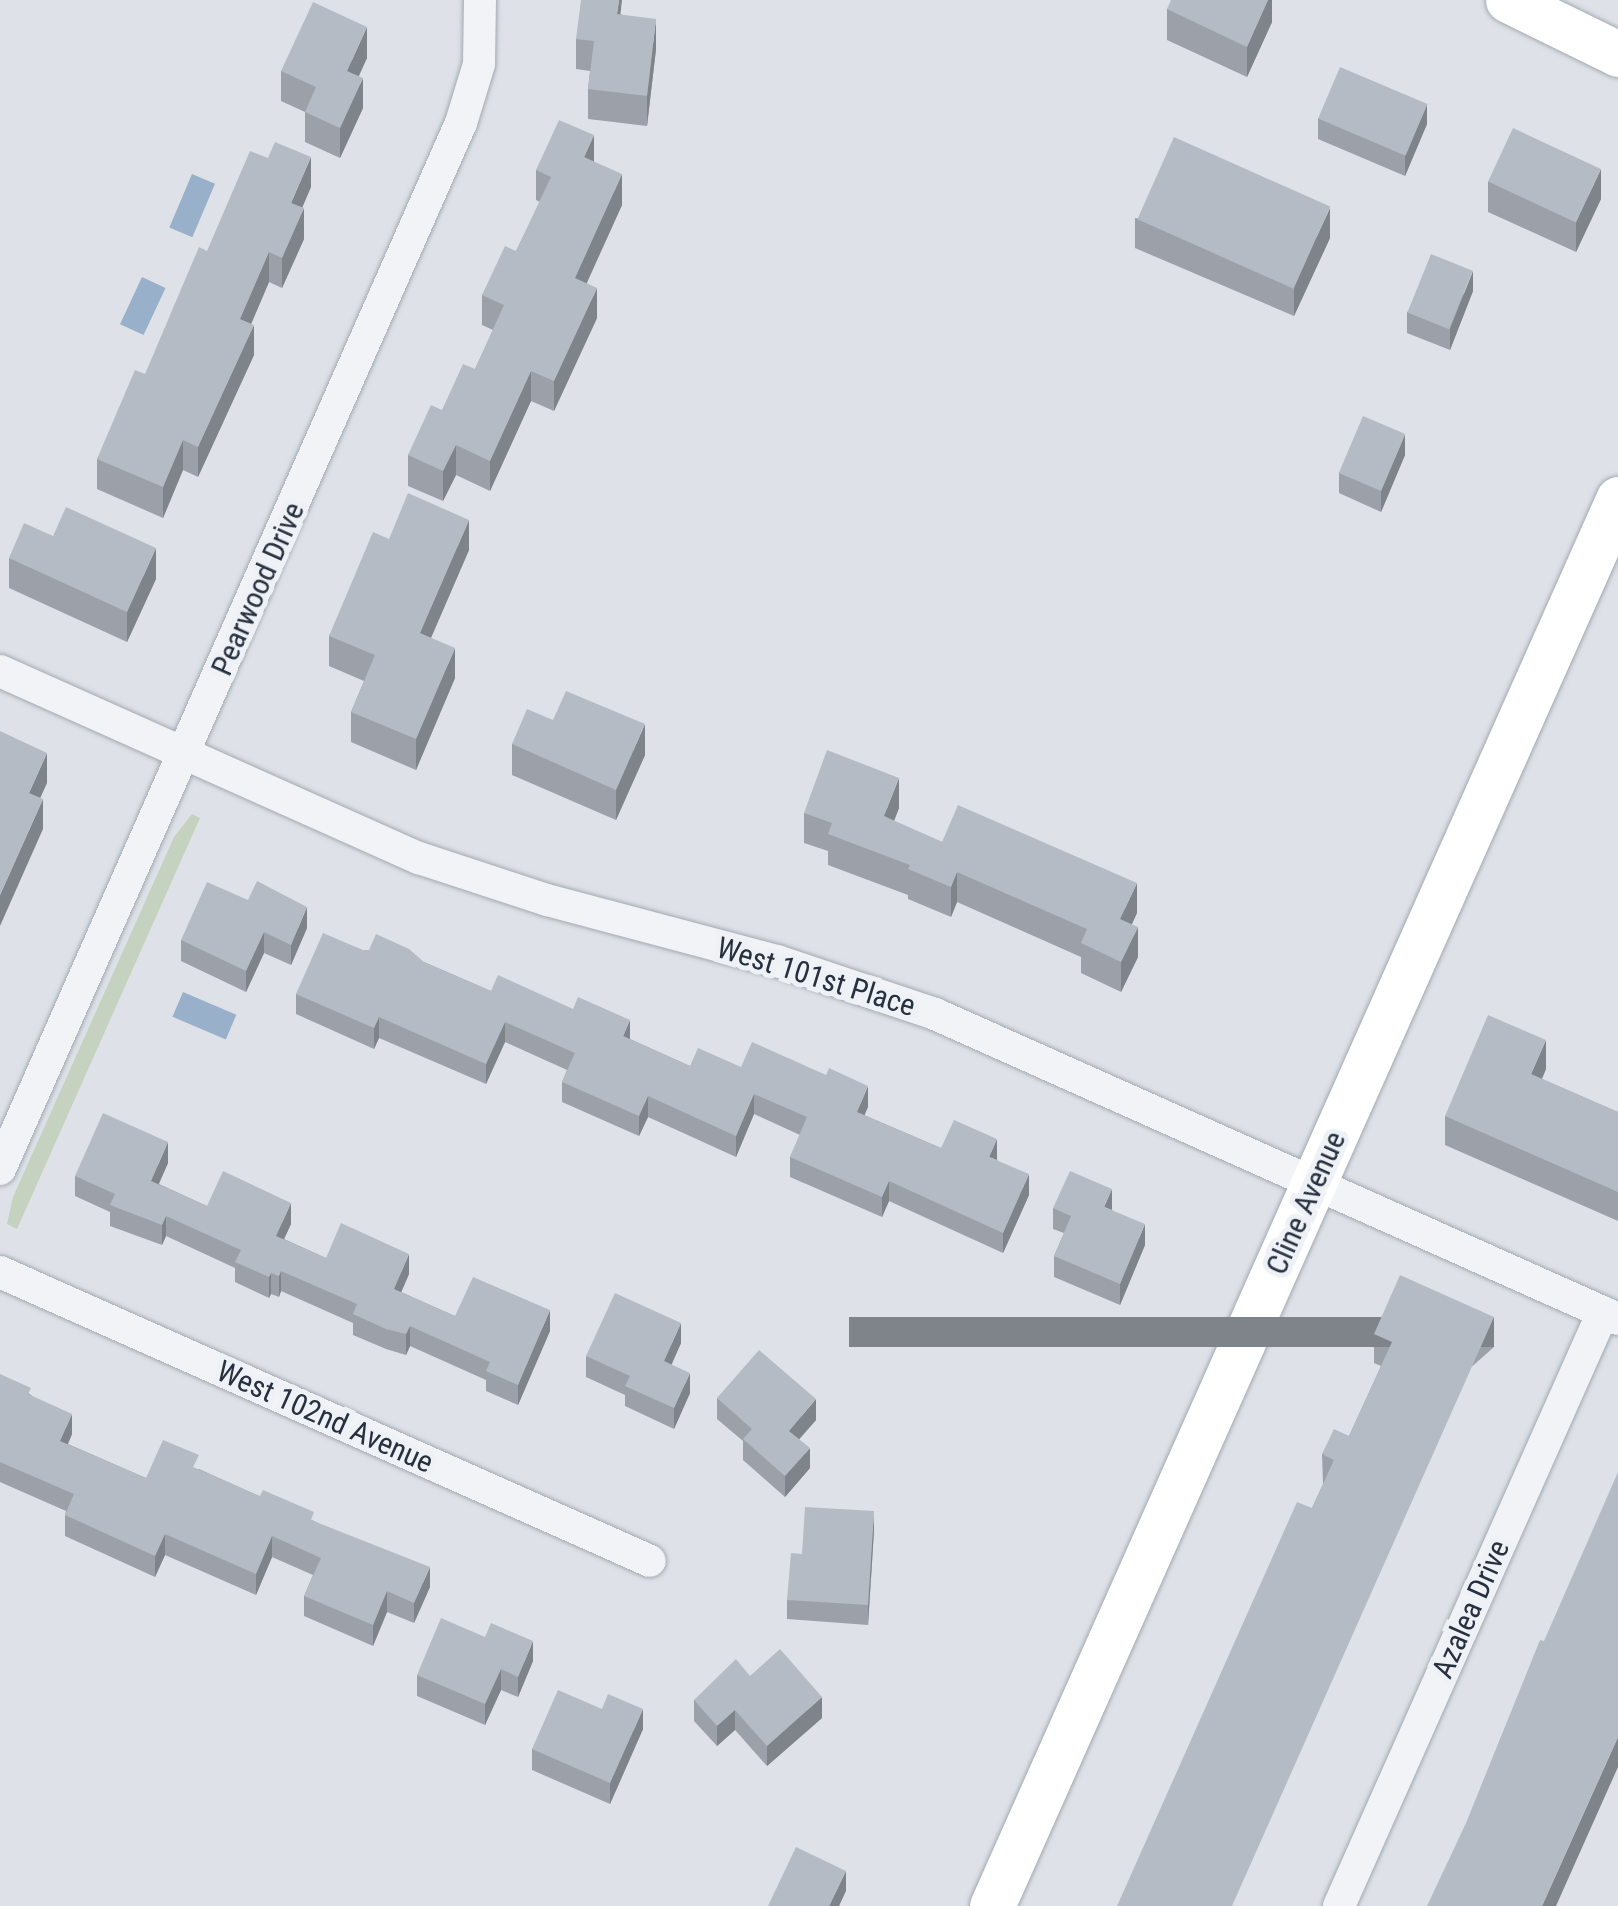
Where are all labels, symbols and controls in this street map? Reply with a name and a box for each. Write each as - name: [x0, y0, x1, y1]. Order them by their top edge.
- street label: Pearwood Drive: [204, 497, 312, 681]
- street label: West 101st Place: [712, 930, 920, 1024]
- street label: Cline Avenue: [1259, 1126, 1353, 1280]
- street label: West 102nd Avenue: [211, 1353, 439, 1481]
- street label: Azalea Drive: [1425, 1535, 1517, 1683]

